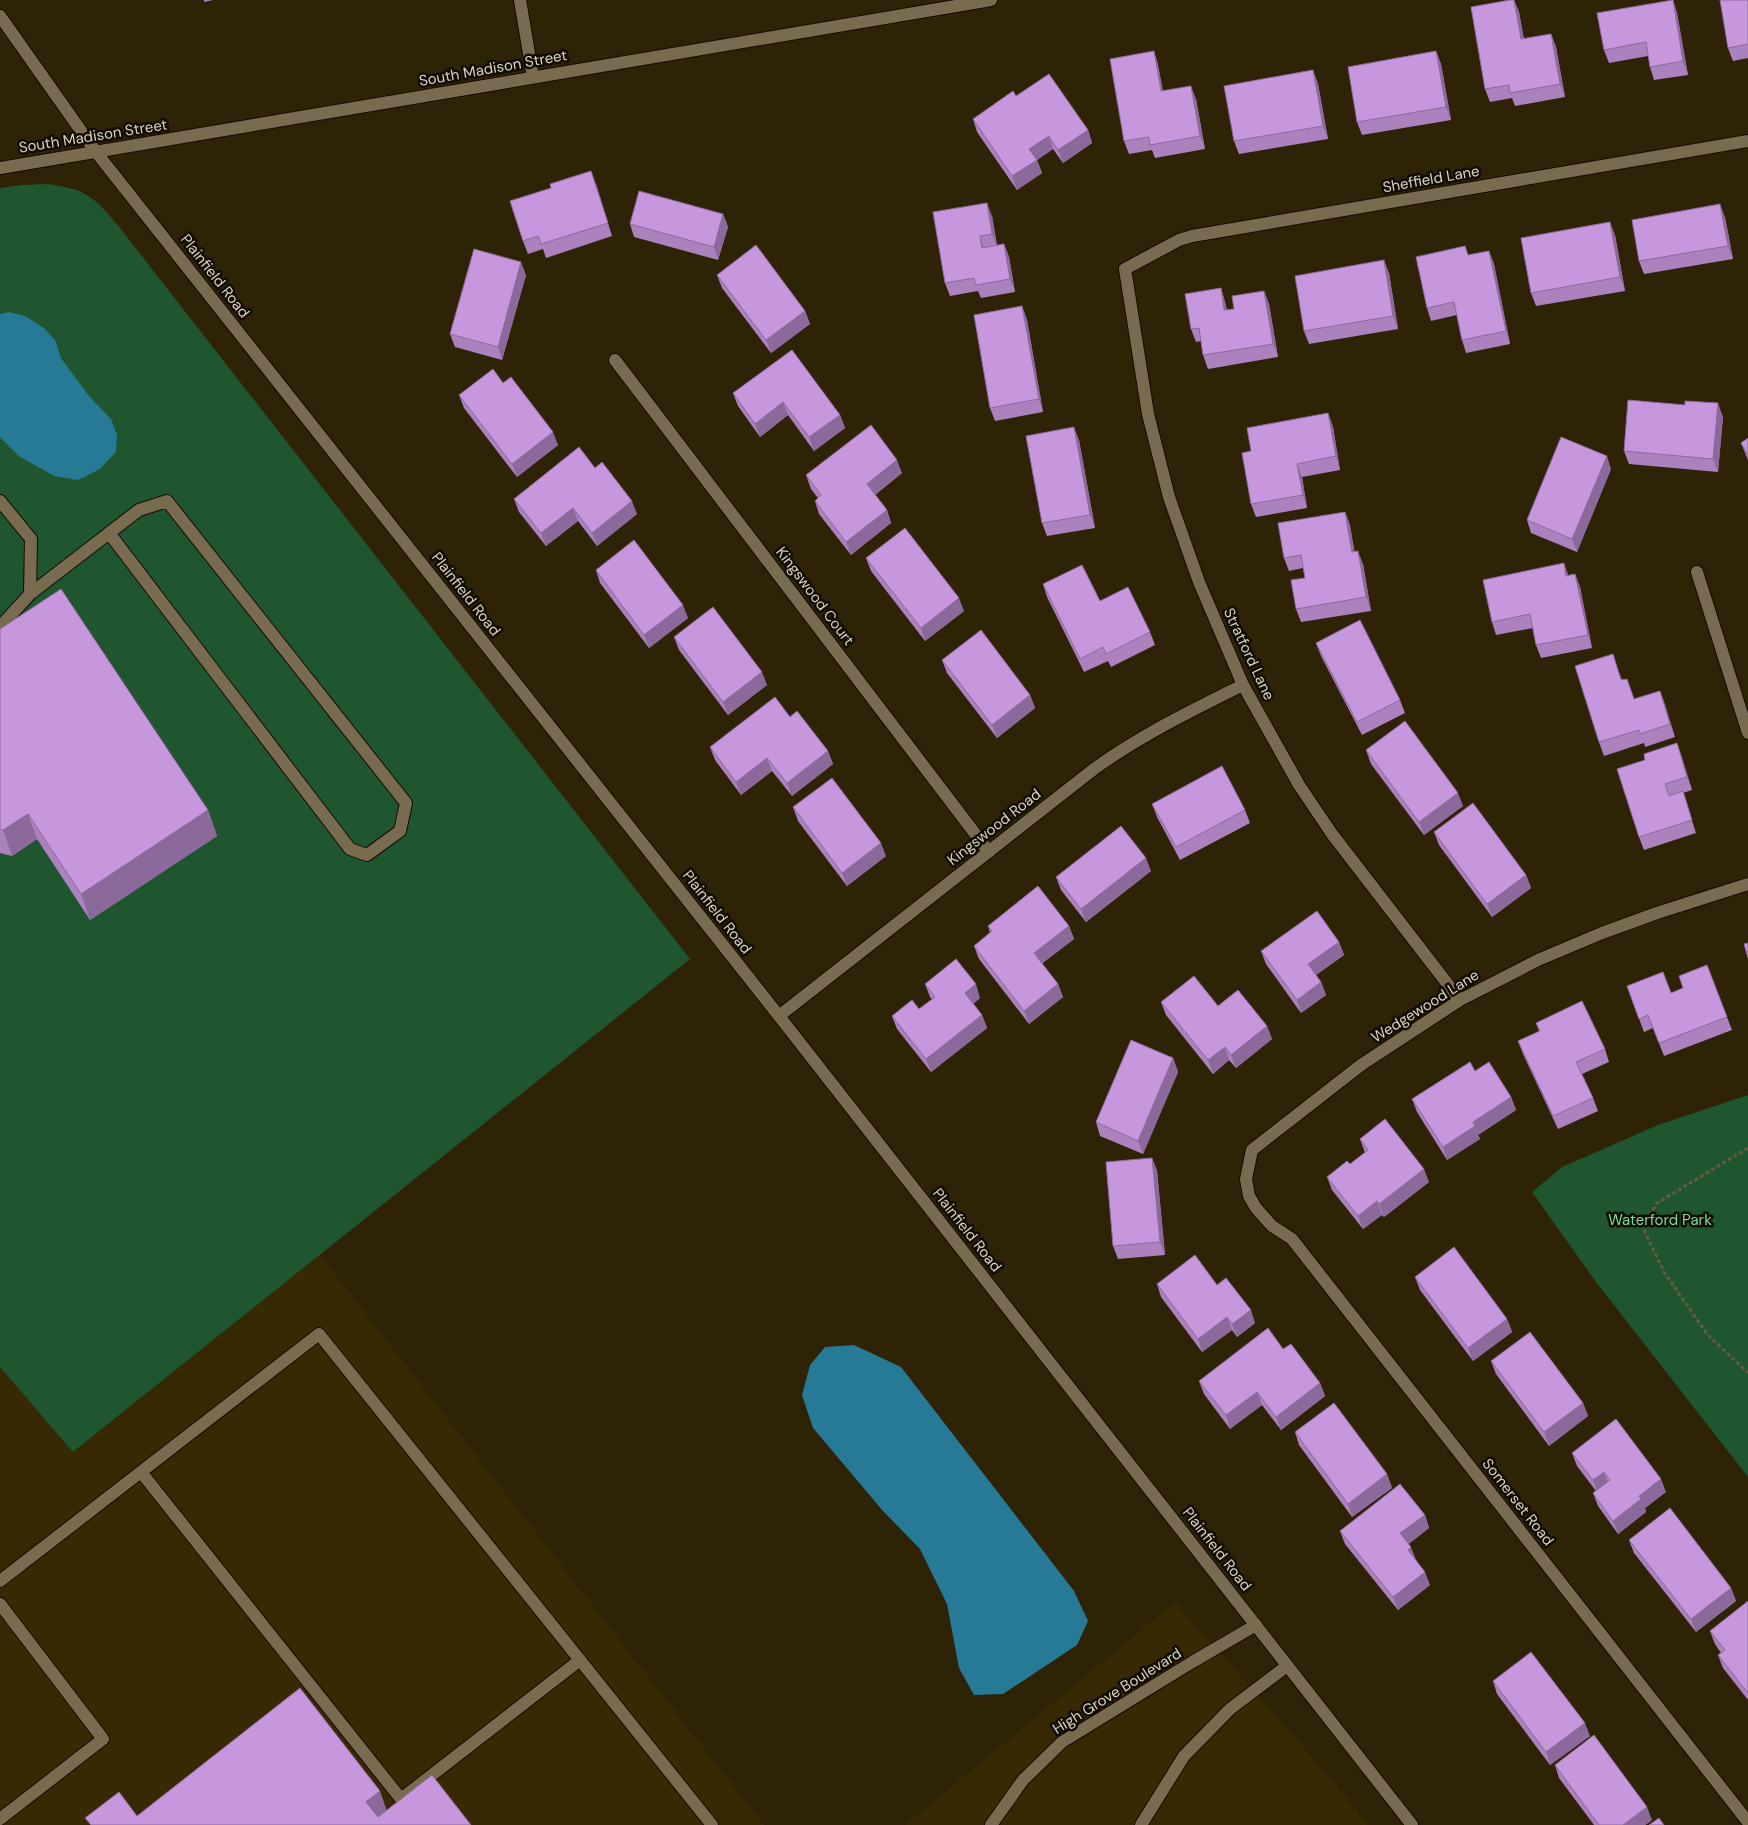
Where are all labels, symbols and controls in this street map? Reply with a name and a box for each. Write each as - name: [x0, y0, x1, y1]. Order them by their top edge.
- street label: South Madison Street: [417, 45, 569, 91]
- street label: South Madison Street: [17, 114, 169, 158]
- street label: Sheffield Lane: [1381, 161, 1481, 197]
- street label: Plainfield Road: [176, 230, 254, 322]
- street label: Kingswood Court: [771, 543, 859, 649]
- street label: Plainfield Road: [427, 548, 505, 640]
- street label: Stratford Lane: [1219, 605, 1279, 703]
- street label: Kingswood Road: [943, 784, 1045, 870]
- street label: Plainfield Road: [678, 866, 756, 958]
- street label: Wedgewood Lane: [1367, 965, 1483, 1047]
- street label: Plainfield Road: [928, 1184, 1006, 1276]
- park label: Waterford Park: [1608, 1210, 1712, 1230]
- street label: Somerset Road: [1478, 1454, 1558, 1550]
- street label: Plainfield Road: [1178, 1503, 1256, 1595]
- street label: High Grove Boulevard: [1049, 1643, 1185, 1739]

